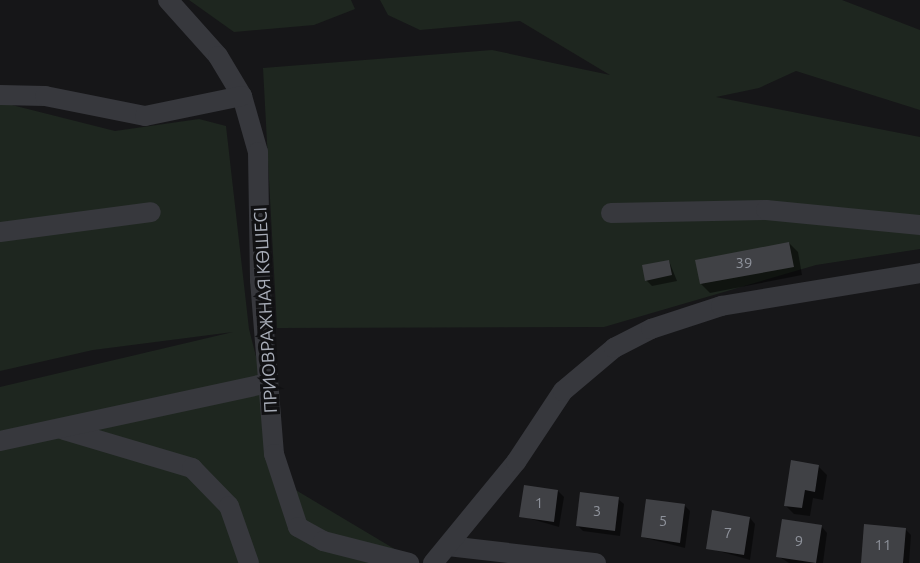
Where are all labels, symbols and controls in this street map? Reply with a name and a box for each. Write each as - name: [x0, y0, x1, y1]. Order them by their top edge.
- street label: ПРИОВРАЖНАЯ КӨШЕСІ: [249, 206, 281, 414]
- house number: 39: [736, 254, 752, 272]
- house number: 1: [535, 494, 543, 512]
- house number: 3: [593, 502, 601, 520]
- house number: 5: [659, 512, 667, 530]
- house number: 7: [724, 524, 732, 542]
- house number: 9: [795, 532, 803, 550]
- house number: 11: [875, 536, 891, 554]

